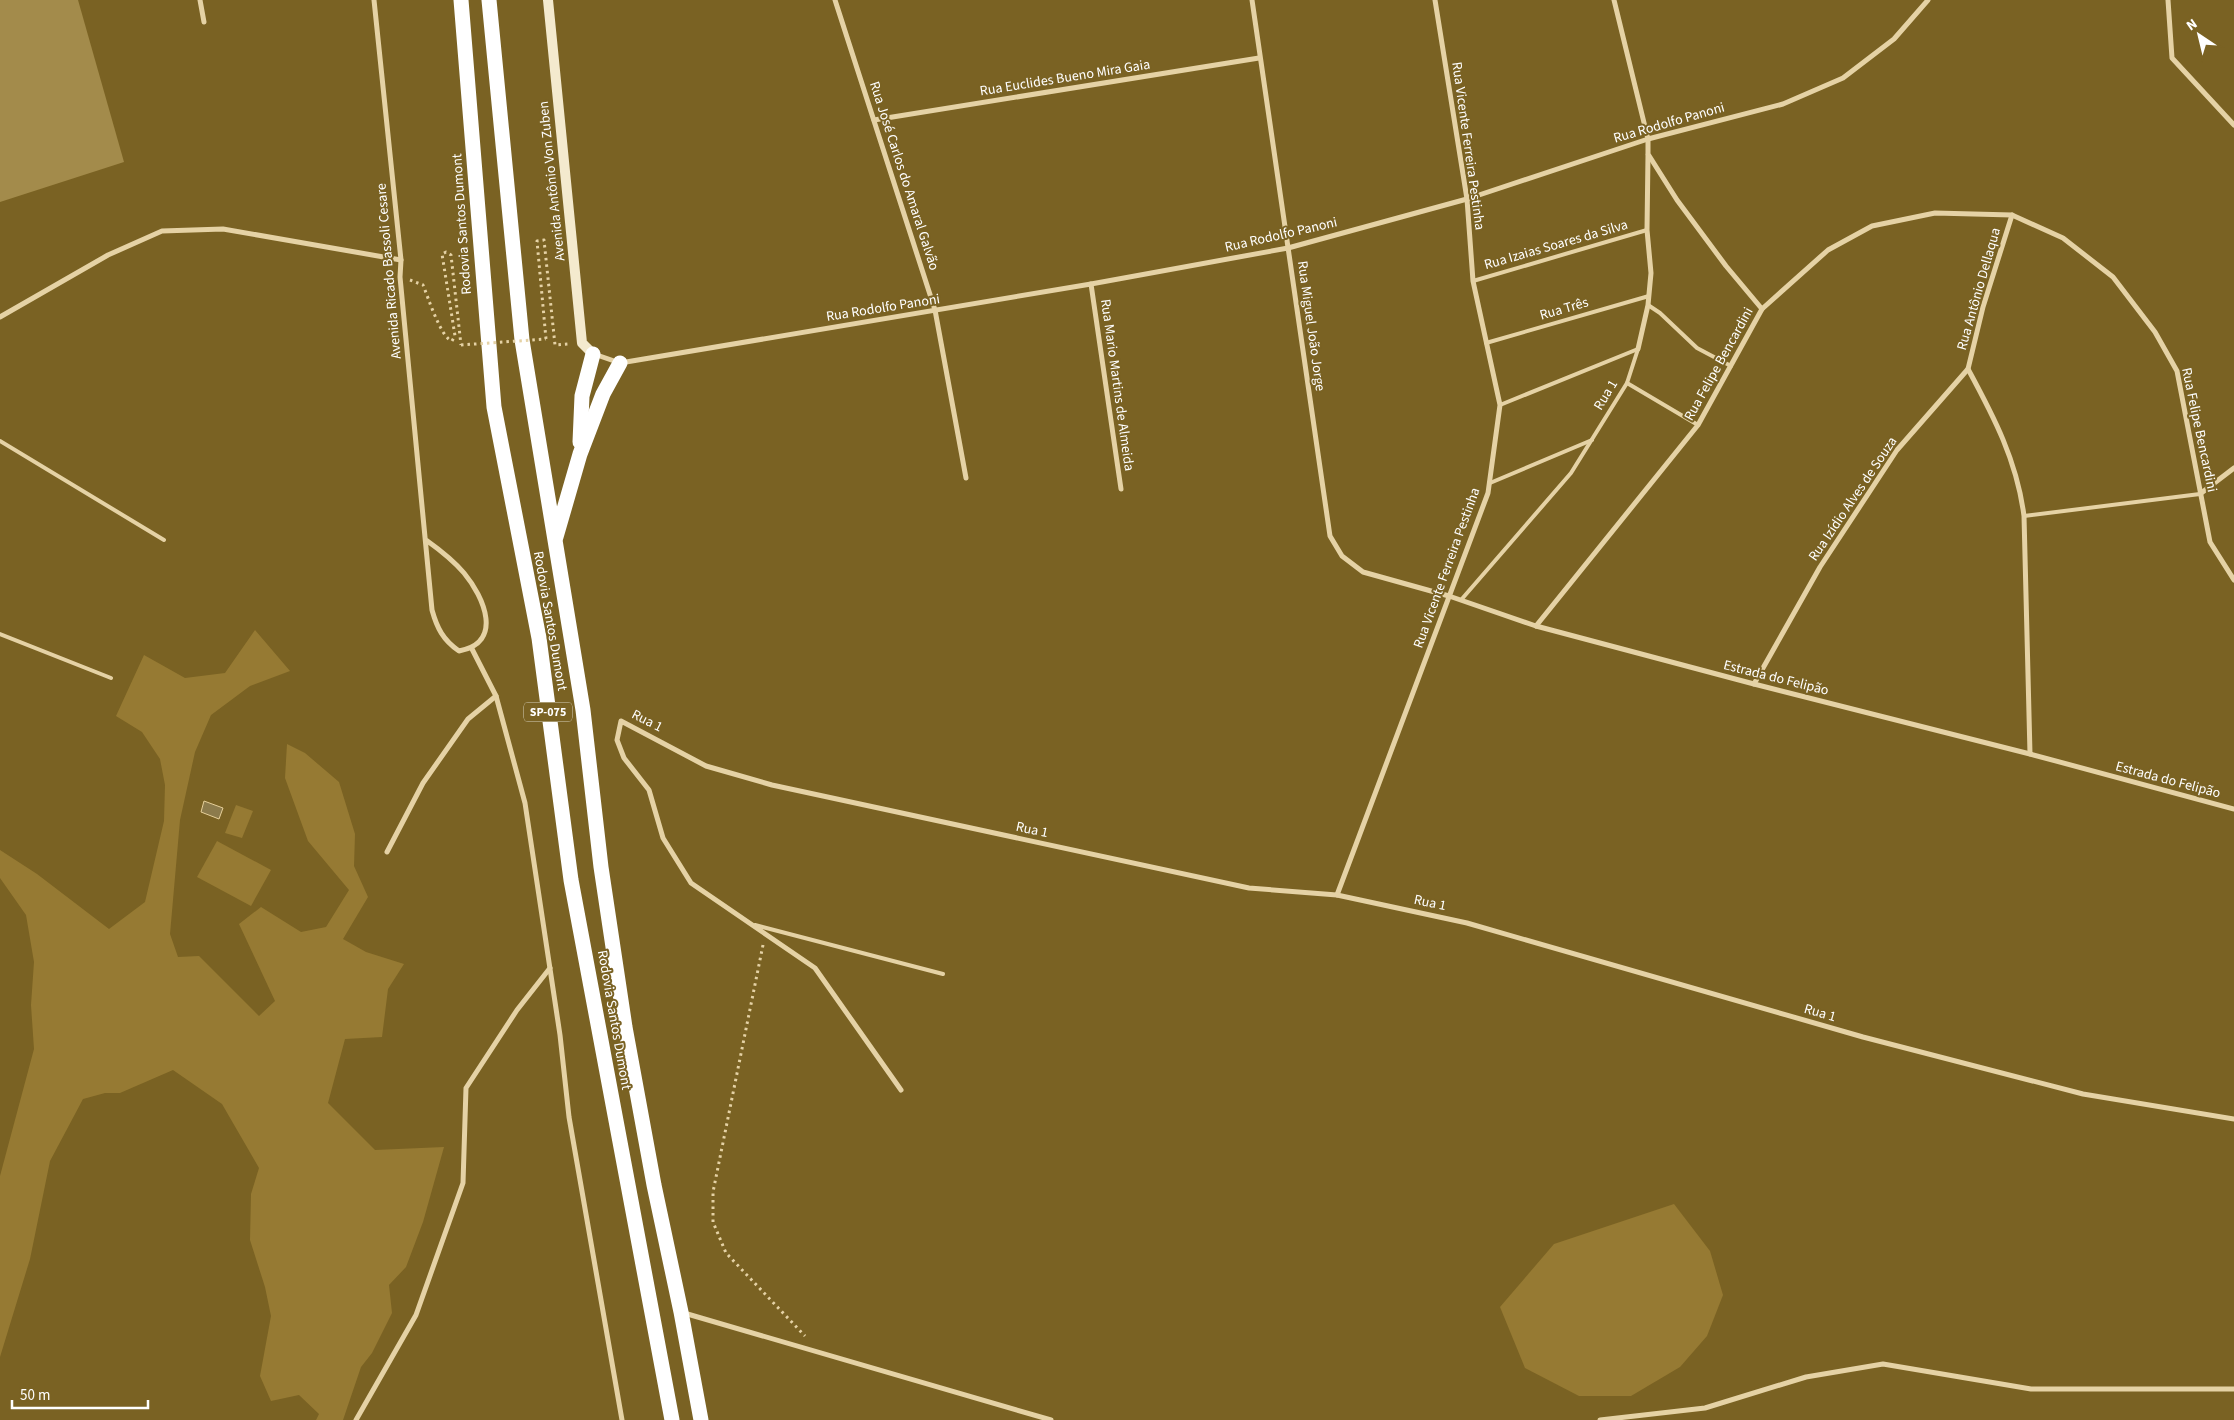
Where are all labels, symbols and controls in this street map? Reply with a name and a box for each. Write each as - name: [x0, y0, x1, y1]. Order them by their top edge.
- north arrow: [2174, 10, 2224, 60]
- text: N: [2183, 14, 2202, 36]
- street label: Rua Euclides Bueno Mira Gaia: [978, 55, 1152, 101]
- street label: Rua Vicente Ferreira Pestinha: [1446, 61, 1490, 231]
- street label: Rua José Carlos do Amaral Galvão: [864, 79, 944, 273]
- street label: Rua Rodolfo Panoni: [1611, 98, 1727, 148]
- street label: Avenida Antônio Von Zuben: [534, 100, 570, 262]
- street label: Rodovia Santos Dumont: [447, 153, 477, 295]
- street label: Avenida Ricado Bassoli Cesare: [371, 182, 407, 360]
- street label: Rua Rodolfo Panoni: [1223, 212, 1339, 258]
- street label: Rua Izaias Soares da Silva: [1482, 215, 1630, 275]
- street label: Rua Antônio Dellaqua: [1952, 225, 2006, 353]
- street label: Rua Miguel João Jorge: [1292, 260, 1330, 393]
- street label: Rua Rodolfo Panoni: [825, 289, 941, 327]
- street label: Rua Três: [1537, 292, 1591, 325]
- street label: Rua Mario Martins de Almeida: [1095, 298, 1139, 472]
- street label: Rua Felipe Bencardini: [1680, 304, 1758, 424]
- street label: Rua Felipe Bencardini: [2176, 366, 2222, 494]
- street label: Rua 1: [1589, 376, 1623, 414]
- street label: Rua Izídio Alves de Souza: [1804, 433, 1902, 565]
- street label: Rua Vicente Ferreira Pestinha: [1409, 485, 1485, 651]
- street label: Rodovia Santos Dumont: [528, 550, 572, 693]
- street label: Estrada do Felipão: [1721, 655, 1831, 701]
- road number: SP-075: [524, 702, 572, 722]
- street label: Rua 1: [628, 705, 666, 737]
- street label: Estrada do Felipão: [2113, 756, 2223, 804]
- street label: Rua 1: [1014, 817, 1050, 843]
- street label: Rua 1: [1412, 890, 1448, 916]
- street label: Rodovia Santos Dumont: [592, 949, 636, 1092]
- street label: Rua 1: [1802, 999, 1838, 1027]
- scale bar: [12, 1378, 149, 1410]
- text: 50 m: [20, 1385, 50, 1406]

